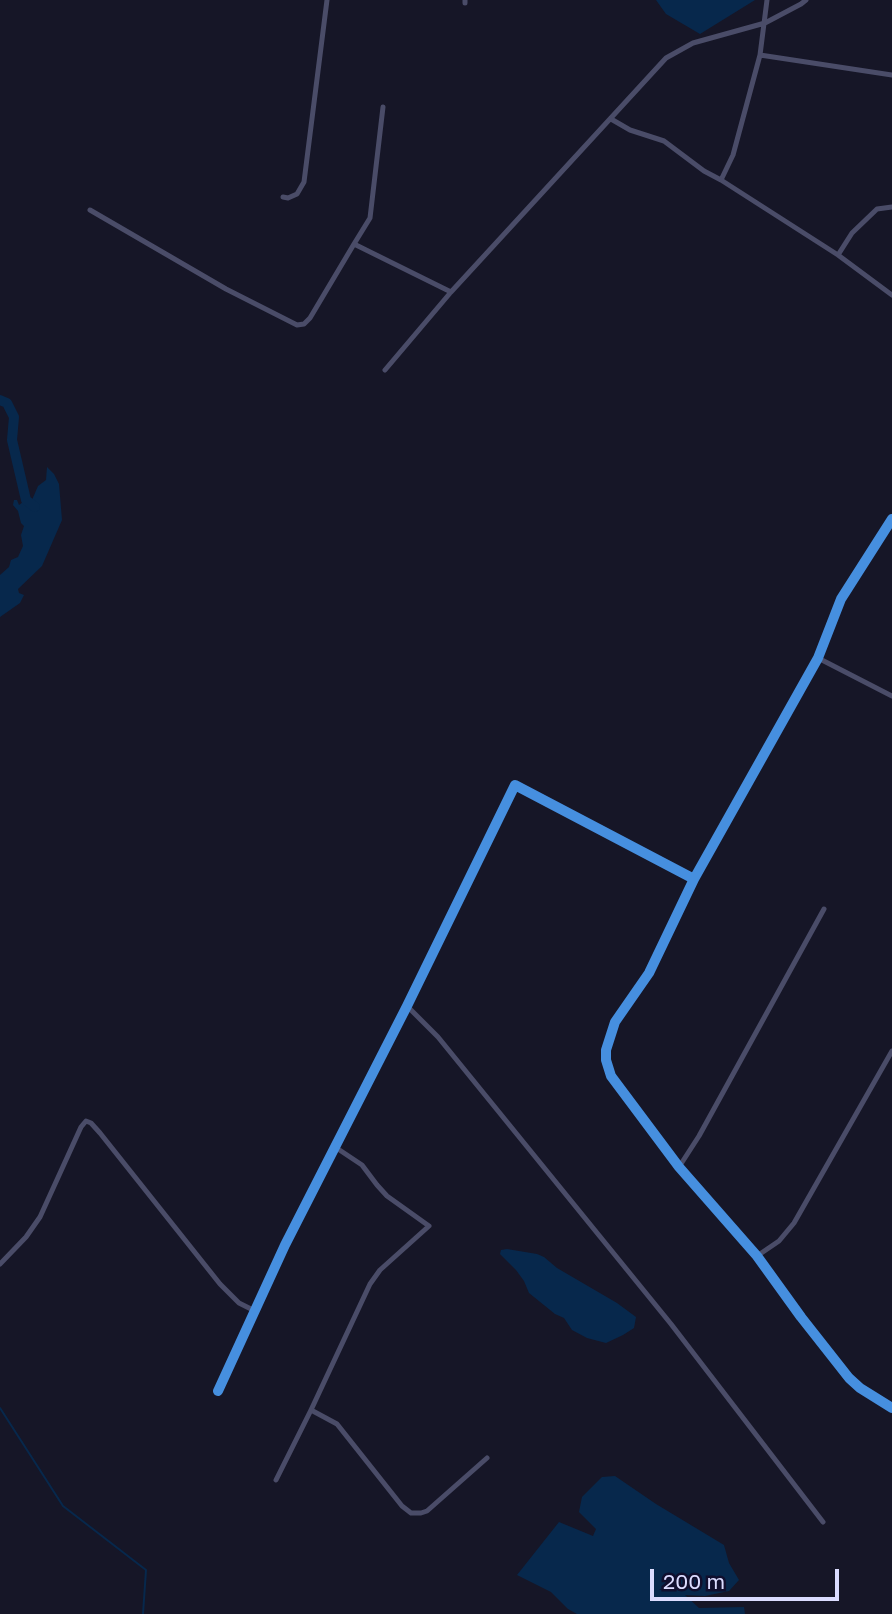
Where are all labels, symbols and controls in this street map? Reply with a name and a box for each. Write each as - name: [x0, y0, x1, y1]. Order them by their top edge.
- scale bar: [654, 1554, 843, 1598]
- text: 200 m: [663, 1568, 725, 1594]

